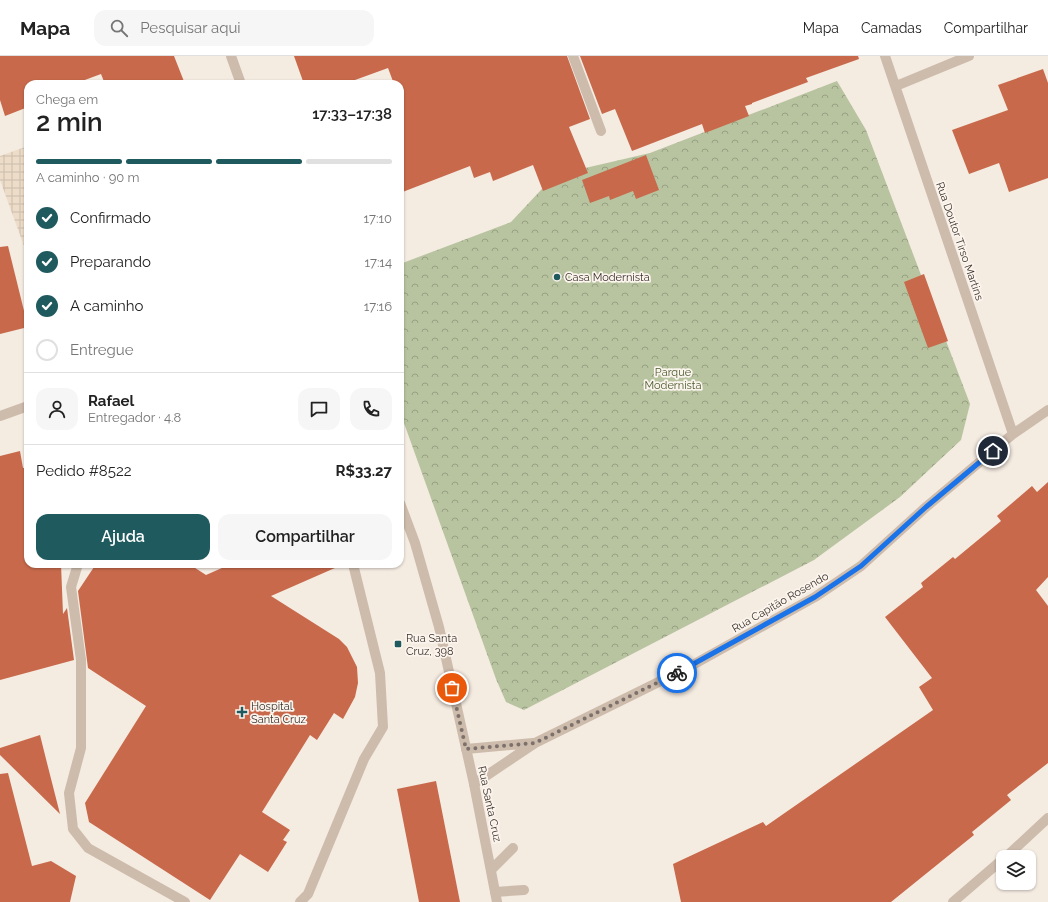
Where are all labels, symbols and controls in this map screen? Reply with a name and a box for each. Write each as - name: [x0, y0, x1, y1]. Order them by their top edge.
- search box: [94, 10, 374, 46]
- text: Mapa: [20, 17, 70, 39]
- icon: search: [108, 17, 130, 39]
- text: Pesquisar aqui: [140, 19, 241, 37]
- text: Mapa: [803, 20, 839, 36]
- text: Camadas: [861, 20, 922, 36]
- text: Compartilhar: [944, 20, 1028, 36]
- text: Chega em: [36, 92, 98, 107]
- text: 17:33–17:38: [312, 105, 392, 123]
- text: 2 min: [36, 107, 103, 137]
- text: A caminho · 90 m: [36, 170, 140, 185]
- street label: Rua Doutor Tirso Martins: [933, 180, 986, 302]
- icon: check: [36, 207, 58, 229]
- text: Confirmado: [70, 209, 151, 227]
- text: 17:10: [364, 211, 392, 226]
- icon: check: [36, 251, 58, 273]
- text: Preparando: [70, 253, 151, 271]
- text: 17:14: [364, 255, 392, 270]
- place label: Casa Modernista: [565, 271, 650, 284]
- marker: Casa Modernista: [552, 272, 562, 282]
- icon: check: [36, 295, 58, 317]
- text: A caminho: [70, 297, 143, 315]
- text: 17:16: [364, 299, 392, 314]
- text: Entregue: [70, 341, 134, 359]
- park label: Parque Modernista: [644, 366, 702, 392]
- button: person: [36, 388, 78, 430]
- button: chat: [298, 388, 340, 430]
- button: phone: [350, 388, 392, 430]
- text: Rafael: [88, 392, 134, 410]
- text: Entregador · 4.8: [88, 410, 181, 425]
- pin: [976, 434, 1010, 468]
- icon: home: [982, 440, 1004, 462]
- text: Pedido #8522: [36, 462, 132, 480]
- text: R$33.27: [336, 462, 392, 480]
- button: Ajuda: [36, 514, 210, 560]
- button: Compartilhar: [218, 514, 392, 560]
- street label: Rua Capitão Rosendo: [730, 569, 831, 635]
- place label: Rua Santa Cruz, 398: [406, 632, 457, 658]
- marker: Rua Santa Cruz, 398: [393, 639, 403, 649]
- courier: [657, 653, 697, 693]
- icon: bike: [666, 662, 688, 684]
- pin: [435, 671, 469, 705]
- icon: bag: [441, 677, 463, 699]
- place label: Hospital Santa Cruz: [251, 700, 306, 726]
- marker: Hospital Santa Cruz: [236, 706, 248, 718]
- street label: Rua Santa Cruz: [475, 765, 504, 844]
- map controls: [996, 850, 1036, 890]
- button: layers: [996, 850, 1036, 890]

